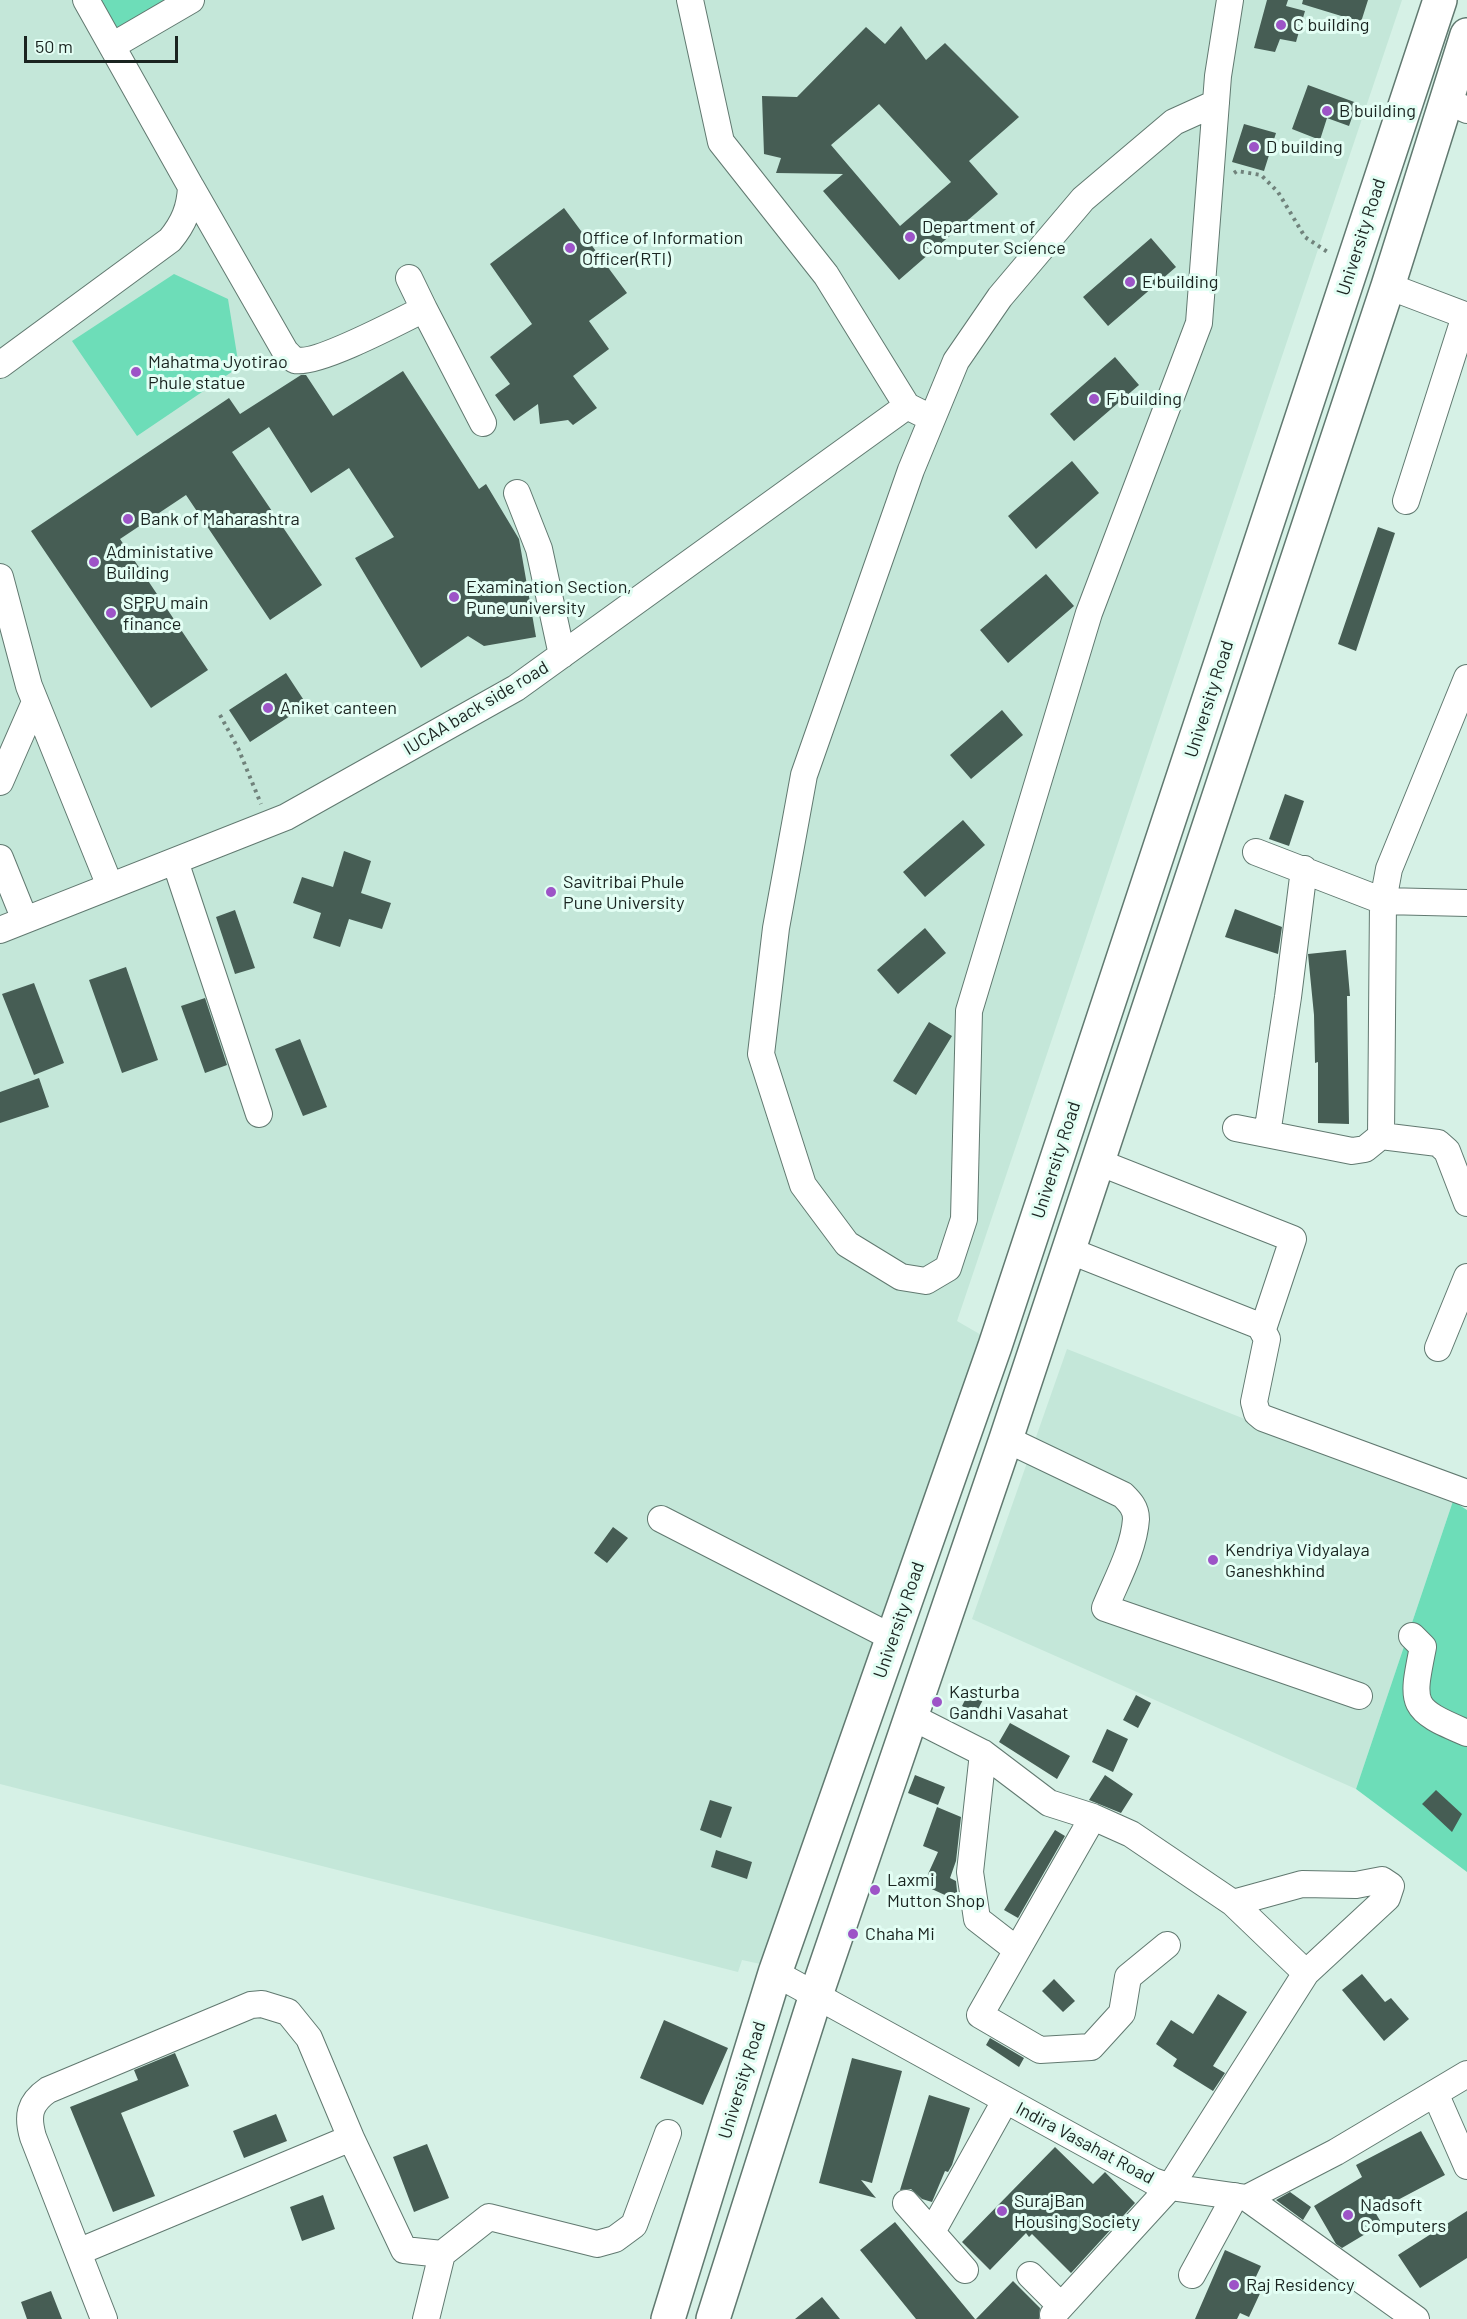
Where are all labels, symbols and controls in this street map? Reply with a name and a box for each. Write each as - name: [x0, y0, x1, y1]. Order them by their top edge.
- place label: C building: [1293, 14, 1369, 36]
- marker: C building: [1274, 18, 1288, 32]
- scale bar: [27, 24, 182, 62]
- text: 50 m: [35, 35, 73, 57]
- place label: B building: [1339, 100, 1416, 122]
- marker: B building: [1320, 104, 1334, 118]
- place label: D building: [1266, 136, 1343, 158]
- marker: D building: [1247, 140, 1261, 154]
- street label: University Road: [1332, 176, 1390, 298]
- place label: Department of Computer Science: [922, 216, 1066, 258]
- place label: Office of Information Officer(RTI): [582, 227, 743, 270]
- marker: Department of Computer Science: [903, 230, 917, 244]
- marker: Office of Information Officer(RTI): [563, 241, 577, 255]
- place label: E building: [1142, 271, 1218, 293]
- marker: E building: [1123, 275, 1137, 289]
- place label: Mahatma Jyotirao Phule statue: [148, 351, 288, 394]
- marker: Mahatma Jyotirao Phule statue: [129, 365, 143, 379]
- place label: F building: [1106, 388, 1182, 410]
- marker: F building: [1087, 392, 1101, 406]
- place label: Bank of Maharashtra: [140, 508, 300, 530]
- marker: Bank of Maharashtra: [121, 512, 135, 526]
- place label: Administative Building: [106, 541, 214, 584]
- marker: Administative Building: [87, 555, 101, 569]
- place label: Examination Section, Pune university: [466, 576, 632, 618]
- marker: Examination Section, Pune university: [447, 590, 461, 604]
- place label: SPPU main finance: [123, 592, 208, 634]
- marker: SPPU main finance: [104, 606, 118, 620]
- street label: University Road: [1180, 638, 1238, 760]
- street label: IUCAA back side road: [400, 656, 552, 760]
- place label: Aniket canteen: [280, 697, 397, 719]
- marker: Aniket canteen: [261, 701, 275, 715]
- place label: Savitribai Phule Pune University: [563, 871, 684, 914]
- marker: Savitribai Phule Pune University: [544, 885, 558, 899]
- street label: University Road: [1027, 1099, 1085, 1221]
- place label: Kendriya Vidyalaya Ganeshkhind: [1225, 1539, 1370, 1582]
- marker: Kendriya Vidyalaya Ganeshkhind: [1206, 1553, 1220, 1567]
- street label: University Road: [869, 1559, 929, 1681]
- place label: Kasturba Gandhi Vasahat: [949, 1681, 1069, 1724]
- marker: Kasturba Gandhi Vasahat: [930, 1695, 944, 1709]
- place label: Laxmi Mutton Shop: [887, 1869, 985, 1912]
- marker: Laxmi Mutton Shop: [868, 1883, 882, 1897]
- place label: Chaha Mi: [865, 1923, 935, 1945]
- marker: Chaha Mi: [846, 1927, 860, 1941]
- street label: University Road: [714, 2019, 770, 2141]
- street label: Indira Vasahat Road: [1012, 2097, 1158, 2189]
- place label: SurajBan Housing Society: [1014, 2190, 1140, 2232]
- place label: Nadsoft Computers: [1360, 2194, 1446, 2236]
- marker: SurajBan Housing Society: [995, 2204, 1009, 2218]
- marker: Nadsoft Computers: [1341, 2208, 1355, 2222]
- place label: Raj Residency: [1246, 2274, 1354, 2296]
- marker: Raj Residency: [1227, 2278, 1241, 2292]

